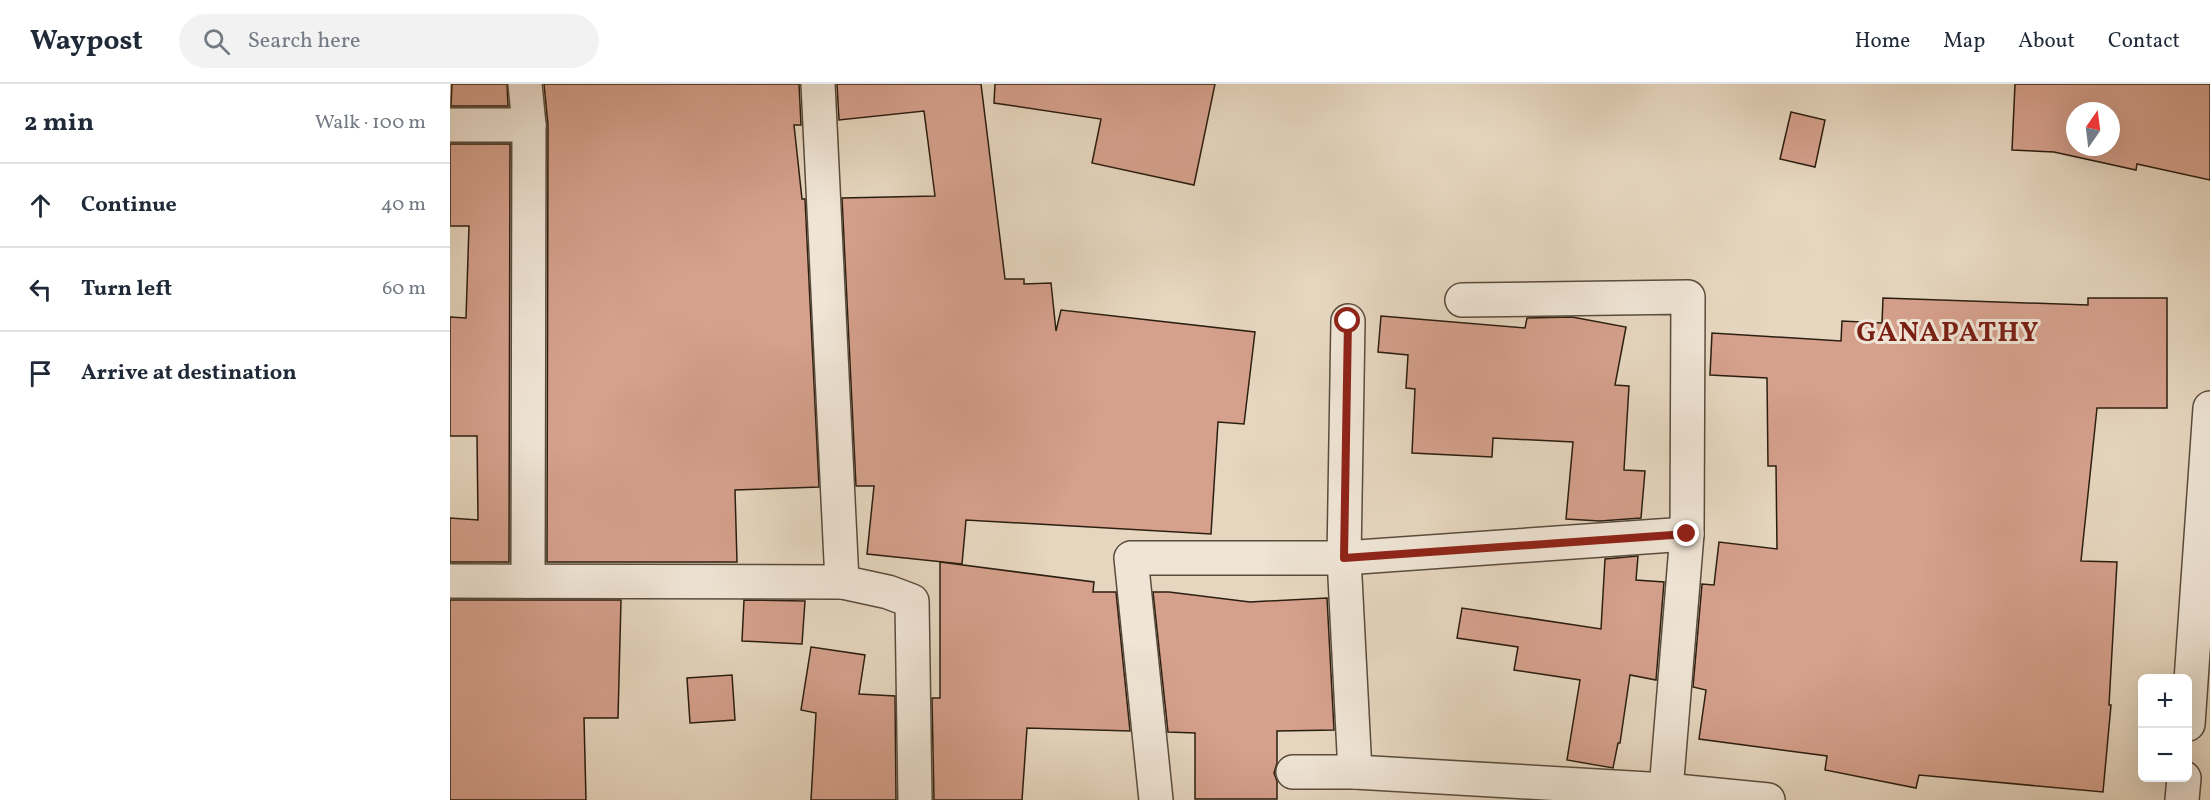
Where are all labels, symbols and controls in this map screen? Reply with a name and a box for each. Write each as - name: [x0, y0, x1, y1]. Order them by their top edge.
- search box: [179, 14, 599, 68]
- text: Waypost: [30, 22, 143, 61]
- icon: search: [200, 25, 233, 58]
- text: Search here: [248, 26, 360, 57]
- text: Home: [1855, 27, 1910, 56]
- text: Map: [1943, 27, 1985, 56]
- text: About: [2018, 27, 2075, 56]
- text: Contact: [2108, 27, 2180, 56]
- north arrow: [2066, 102, 2120, 156]
- text: 2 min: [24, 105, 94, 141]
- text: Walk · 100 m: [315, 109, 426, 137]
- icon: ahead: [24, 189, 57, 222]
- text: Continue: [81, 190, 177, 221]
- text: 40 m: [381, 191, 426, 219]
- icon: left: [24, 273, 57, 306]
- text: Turn left: [81, 274, 172, 305]
- text: 60 m: [382, 275, 426, 303]
- route start: [1334, 307, 1360, 333]
- district label: GANAPATHY: [1856, 314, 2040, 353]
- icon: arrive: [24, 357, 57, 390]
- text: Arrive at destination: [81, 358, 297, 389]
- route end: [1673, 520, 1699, 546]
- map controls: [2138, 674, 2192, 782]
- button: +: [2138, 674, 2192, 728]
- button: −: [2138, 728, 2192, 782]

